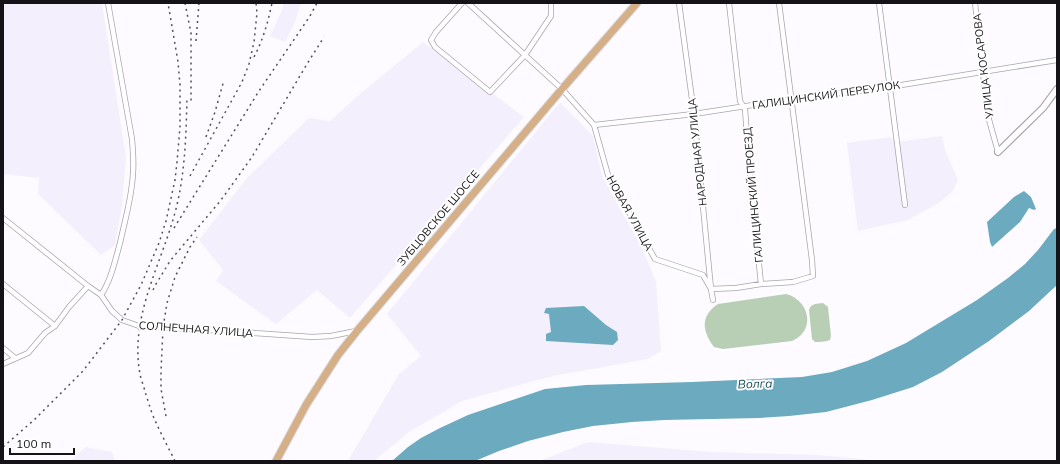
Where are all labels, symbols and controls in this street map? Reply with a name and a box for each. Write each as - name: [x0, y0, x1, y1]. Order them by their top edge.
- street label: УЛИЦА КОСАРОВА: [970, 13, 997, 120]
- street label: ГАЛИЦИНСКИЙ ПЕРЕУЛОК: [751, 78, 902, 112]
- street label: НАРОДНАЯ УЛИЦА: [684, 97, 710, 207]
- street label: ГАЛИЦИНСКИЙ ПРОЕЗД: [740, 127, 766, 263]
- street label: ЗУБЦОВСКОЕ ШОССЕ: [394, 167, 482, 269]
- street label: НОВАЯ УЛИЦА: [604, 173, 656, 253]
- street label: СОЛНЕЧНАЯ УЛИЦА: [138, 318, 254, 340]
- water label: Волга: [737, 375, 773, 392]
- scale bar: [10, 430, 74, 456]
- text: 100 m: [16, 436, 51, 451]

